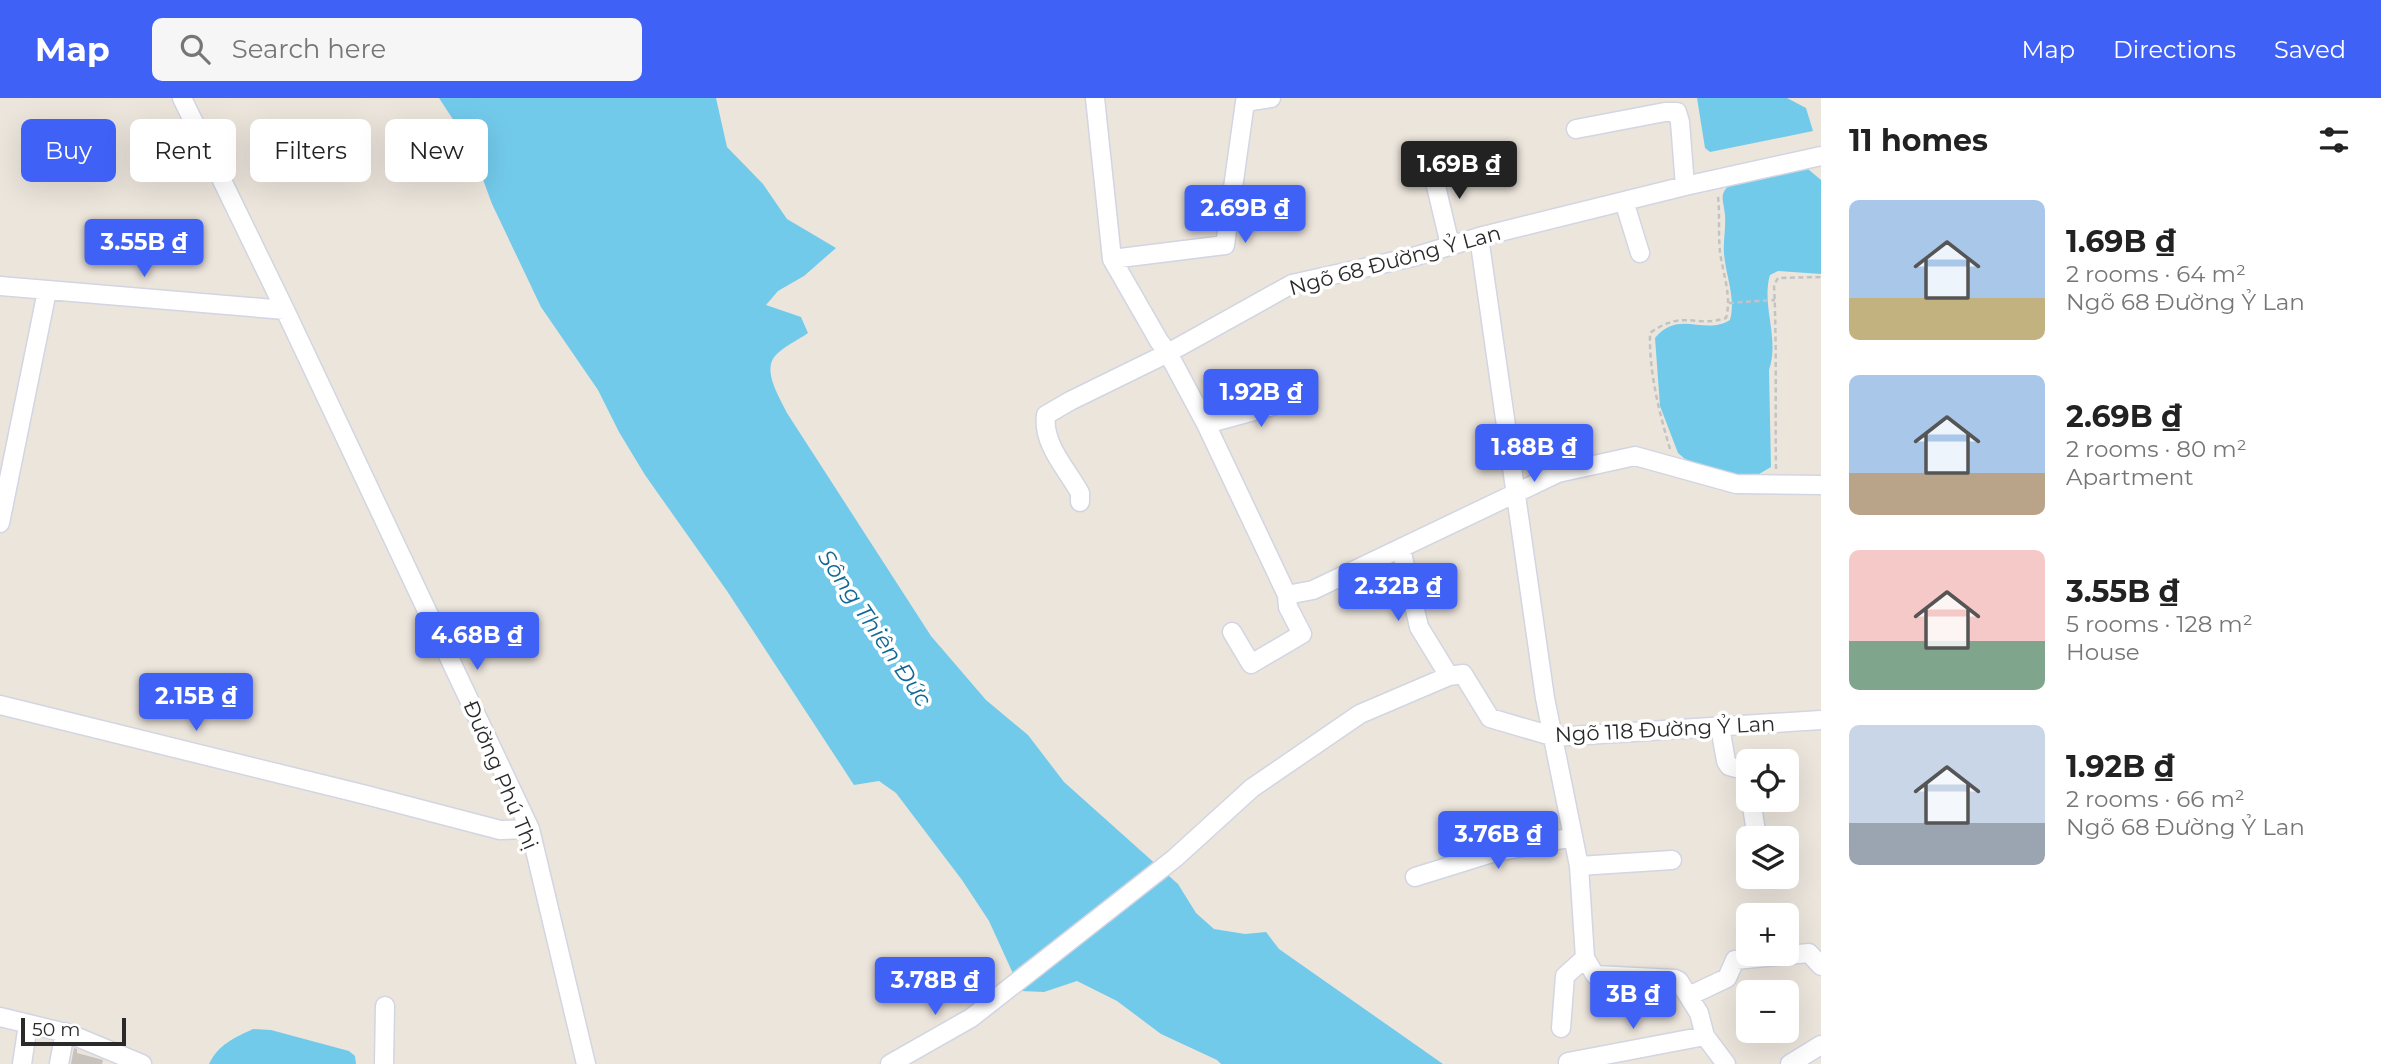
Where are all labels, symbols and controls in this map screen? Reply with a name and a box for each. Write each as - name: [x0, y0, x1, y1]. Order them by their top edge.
- search box: [152, 18, 642, 81]
- text: Map: [35, 29, 110, 69]
- icon: search: [176, 30, 214, 68]
- text: Search here: [232, 33, 386, 65]
- text: Map: [2022, 35, 2075, 64]
- text: Directions: [2113, 35, 2236, 64]
- text: Saved: [2274, 35, 2346, 64]
- chip: Buy: [21, 119, 116, 182]
- chip: Rent: [130, 119, 236, 182]
- chip: Filters: [250, 119, 371, 182]
- chip: New: [385, 119, 488, 182]
- icon: filters: [2315, 121, 2353, 159]
- text: 11 homes: [1849, 122, 1988, 159]
- pin: 1.69B ₫: [1394, 141, 1524, 201]
- text: 1.69B ₫: [1417, 150, 1501, 178]
- pin: 2.69B ₫: [1180, 186, 1310, 245]
- text: 2.69B ₫: [1201, 194, 1289, 222]
- pin: 3.55B ₫: [79, 220, 209, 279]
- street label: Ngõ 68 Đường Ỷ Lan: [1286, 220, 1504, 300]
- text: 1.69B ₫: [2066, 223, 2176, 260]
- text: 3.55B ₫: [101, 228, 187, 256]
- icon: home: [1905, 228, 1989, 312]
- text: 2 rooms · 64 m²: [2066, 260, 2246, 288]
- text: Ngõ 68 Đường Ỷ Lan: [2066, 288, 2305, 316]
- pin: 1.92B ₫: [1196, 370, 1326, 429]
- text: 1.92B ₫: [1219, 378, 1303, 406]
- text: 2.69B ₫: [2066, 398, 2182, 435]
- icon: home: [1905, 403, 1989, 487]
- pin: 1.88B ₫: [1469, 424, 1599, 484]
- text: 1.88B ₫: [1491, 433, 1577, 461]
- text: 2 rooms · 80 m²: [2066, 435, 2247, 463]
- text: Apartment: [2066, 463, 2194, 491]
- water label: Sông Thiên Đức: [812, 544, 938, 712]
- pin: 2.32B ₫: [1333, 564, 1463, 623]
- text: 2.32B ₫: [1354, 572, 1442, 600]
- text: 3.55B ₫: [2066, 573, 2179, 610]
- icon: home: [1905, 578, 1989, 662]
- text: 5 rooms · 128 m²: [2066, 610, 2253, 638]
- pin: 4.68B ₫: [412, 612, 542, 672]
- text: 4.68B ₫: [431, 621, 523, 649]
- text: House: [2066, 638, 2140, 666]
- pin: 2.15B ₫: [131, 674, 261, 733]
- text: 2.15B ₫: [155, 682, 237, 710]
- street label: Đường Phú Thị: [458, 697, 544, 853]
- street label: Ngõ 118 Đường Ỷ Lan: [1554, 711, 1776, 747]
- text: 1.92B ₫: [2066, 748, 2175, 785]
- map controls: [1736, 749, 1799, 1043]
- button: locate: [1736, 749, 1799, 812]
- icon: home: [1905, 753, 1989, 837]
- text: 2 rooms · 66 m²: [2066, 785, 2245, 813]
- pin: 3.76B ₫: [1433, 812, 1563, 871]
- text: Ngõ 68 Đường Ỷ Lan: [2066, 813, 2305, 841]
- text: 3.76B ₫: [1454, 820, 1542, 848]
- button: layers: [1736, 826, 1799, 889]
- button: +: [1736, 903, 1799, 966]
- pin: 3.78B ₫: [870, 958, 1000, 1017]
- text: 3.78B ₫: [891, 966, 979, 994]
- pin: 3B ₫: [1592, 972, 1674, 1031]
- text: 3B ₫: [1606, 980, 1660, 1008]
- button: −: [1736, 980, 1799, 1043]
- scale bar: [21, 1015, 126, 1047]
- text: 50 m: [32, 1018, 80, 1041]

